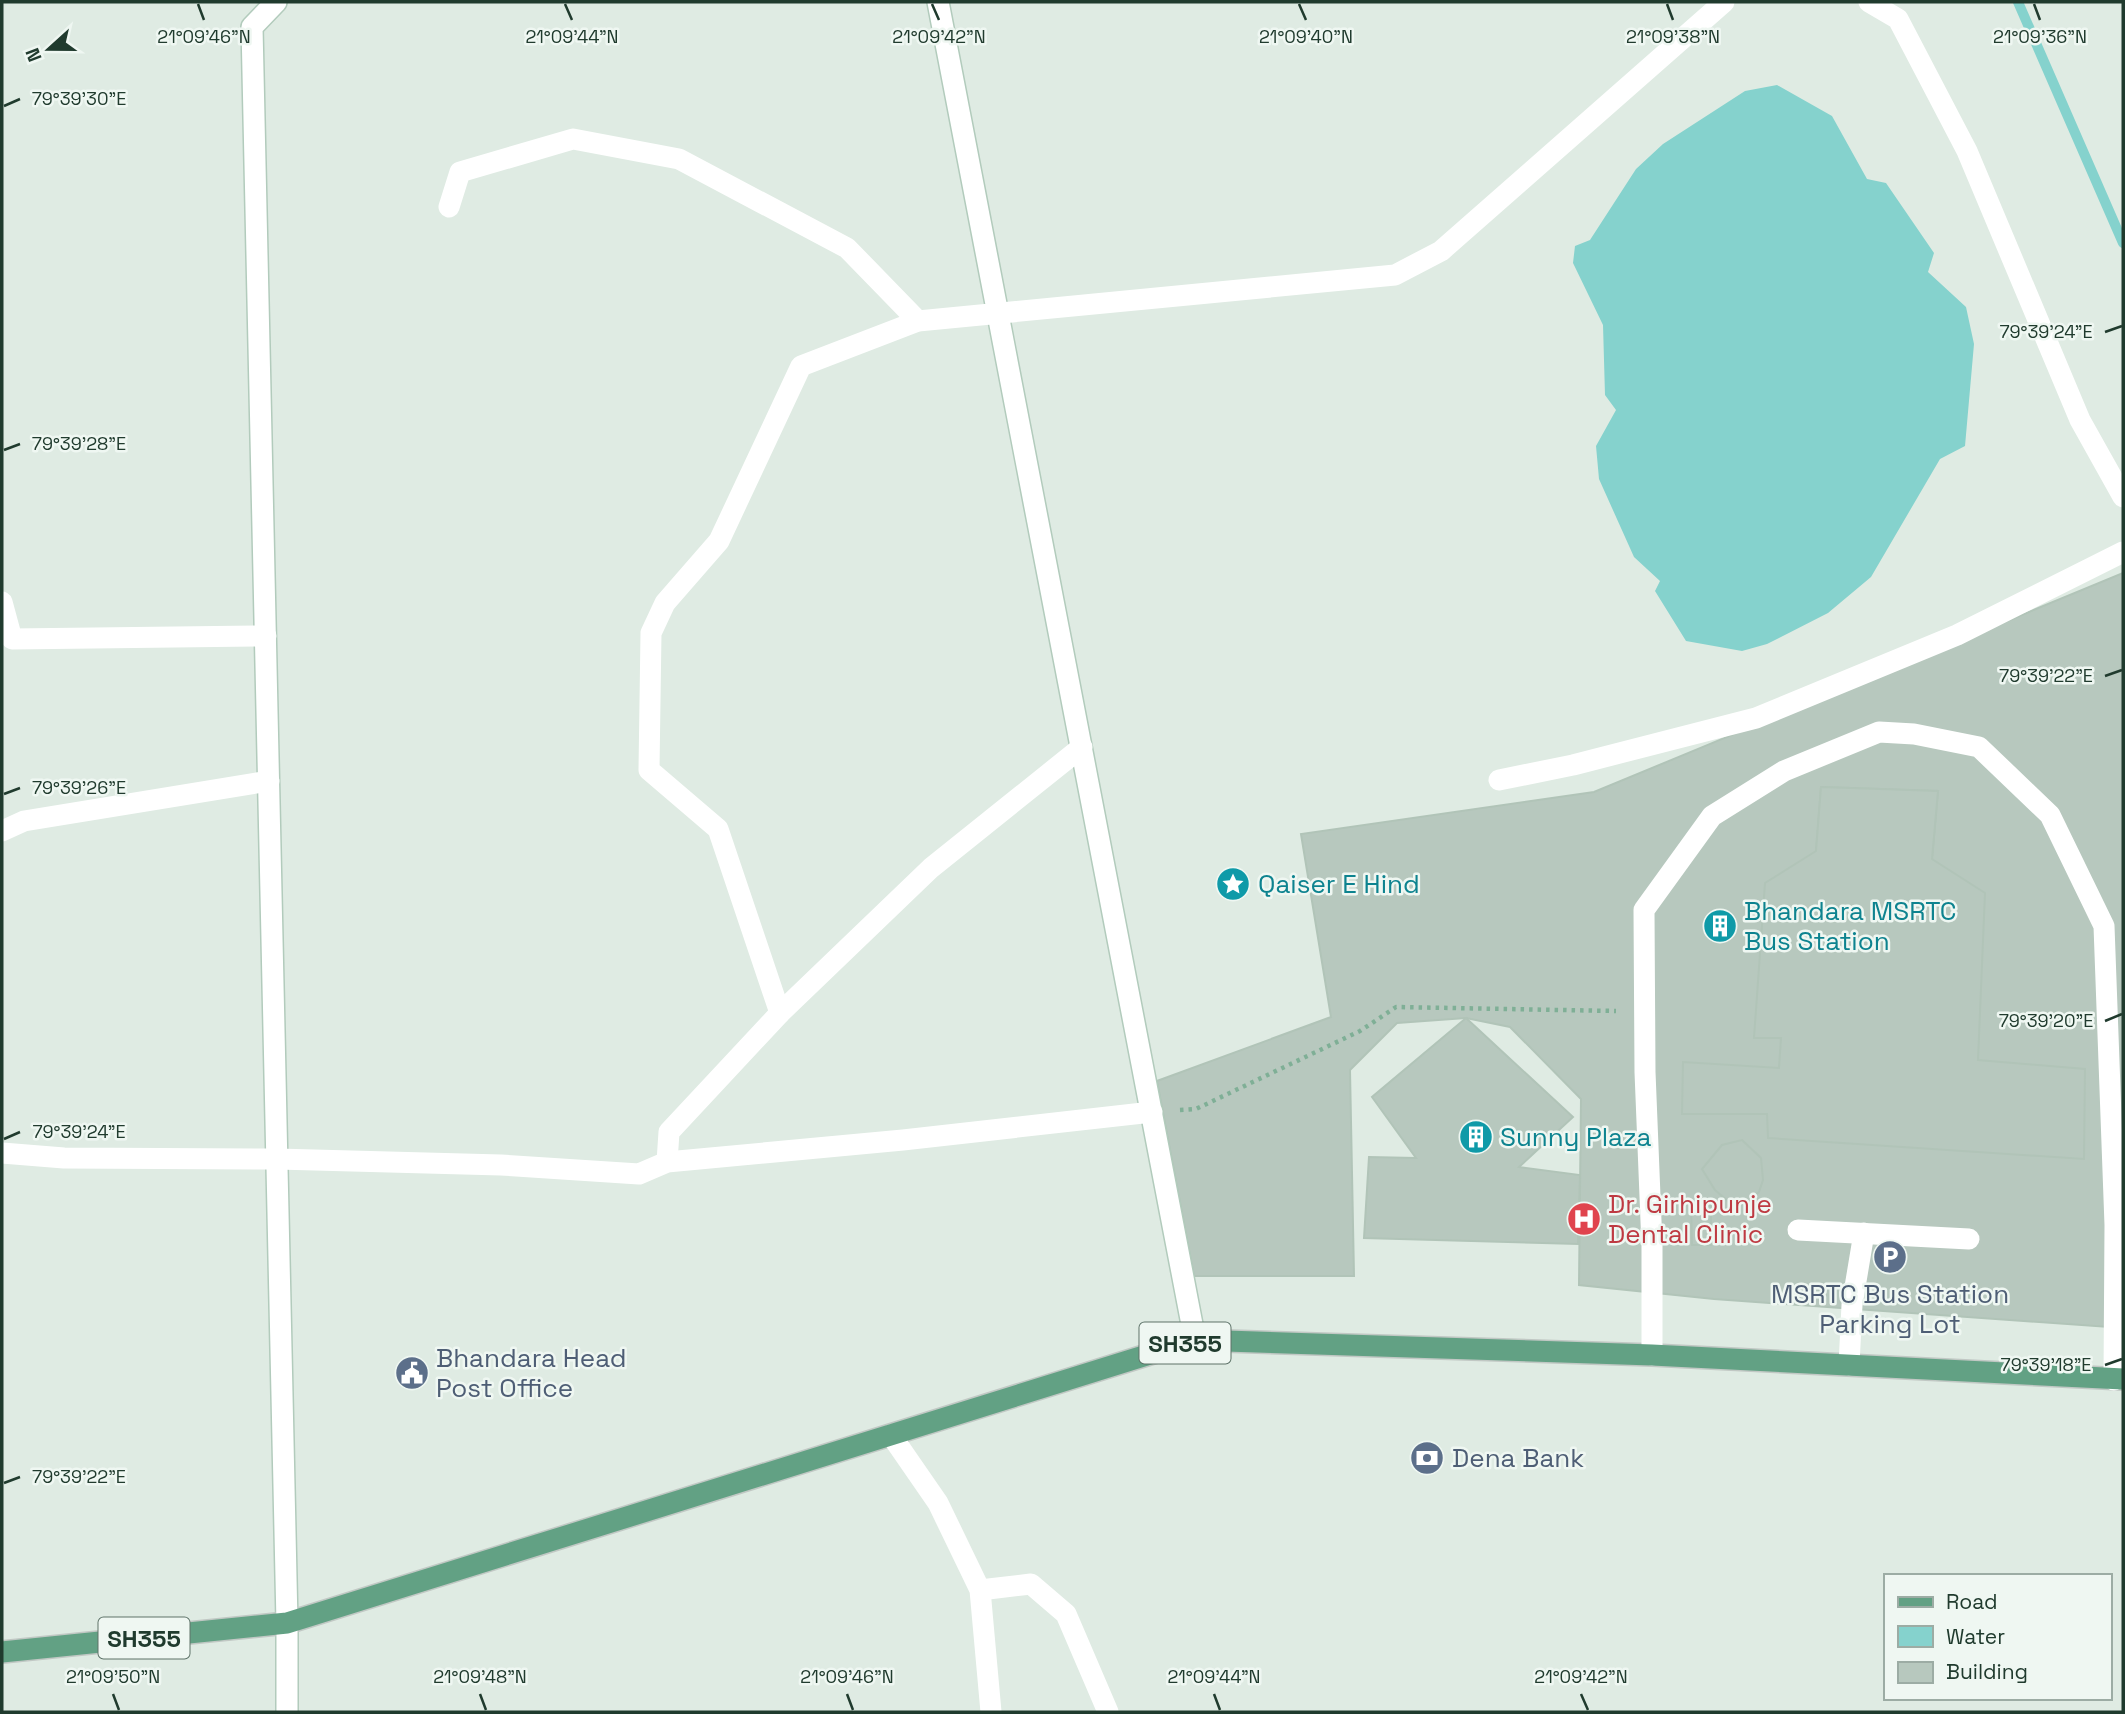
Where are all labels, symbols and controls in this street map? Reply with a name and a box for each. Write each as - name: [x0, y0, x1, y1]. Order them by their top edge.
- north arrow: [14, 14, 84, 84]
- text: 21°09'46"N: [157, 25, 251, 48]
- text: 21°09'44"N: [525, 25, 619, 48]
- text: 21°09'42"N: [892, 25, 986, 48]
- text: 21°09'40"N: [1259, 25, 1353, 48]
- text: 21°09'38"N: [1626, 25, 1720, 48]
- text: 21°09'36"N: [1993, 25, 2087, 48]
- text: N: [20, 44, 48, 65]
- text: 79°39'30"E: [32, 87, 126, 110]
- text: 79°39'24"E: [1999, 320, 2093, 343]
- text: 79°39'28"E: [32, 432, 126, 455]
- text: 79°39'22"E: [1999, 664, 2093, 687]
- text: 79°39'26"E: [32, 776, 126, 799]
- place icon: Qaiser E Hind: [1214, 865, 1252, 903]
- place label: Qaiser E Hind: [1258, 867, 1420, 901]
- place label: Bhandara MSRTC Bus Station: [1744, 894, 1956, 958]
- building icon: Bhandara MSRTC Bus Station: [1701, 907, 1739, 945]
- text: 79°39'20"E: [1999, 1009, 2093, 1032]
- building icon: Sunny Plaza: [1457, 1118, 1495, 1156]
- text: 79°39'24"E: [32, 1120, 126, 1143]
- place label: Sunny Plaza: [1500, 1120, 1652, 1154]
- place label: Dr. Girhipunje Dental Clinic: [1608, 1187, 1772, 1251]
- hospital icon: Dr. Girhipunje Dental Clinic: [1565, 1200, 1603, 1238]
- parking icon: MSRTC Bus Station Parking Lot: [1871, 1238, 1909, 1276]
- place label: MSRTC Bus Station Parking Lot: [1771, 1277, 2009, 1341]
- road number: SH355: [1140, 1322, 1230, 1364]
- place label: Bhandara Head Post Office: [436, 1341, 627, 1405]
- text: 79°39'18"E: [2001, 1353, 2091, 1376]
- public building icon: Bhandara Head Post Office: [393, 1354, 431, 1392]
- bank icon: Dena Bank: [1408, 1439, 1446, 1477]
- place label: Dena Bank: [1452, 1441, 1584, 1475]
- text: 79°39'22"E: [32, 1465, 126, 1488]
- legend: [1884, 1574, 2111, 1700]
- text: Road: [1946, 1588, 1998, 1615]
- road number: SH355: [99, 1618, 190, 1658]
- text: Water: [1946, 1623, 2005, 1650]
- text: Building: [1946, 1658, 2028, 1685]
- text: 21°09'50"N: [66, 1665, 160, 1688]
- text: 21°09'48"N: [433, 1665, 527, 1688]
- text: 21°09'46"N: [800, 1665, 894, 1688]
- text: 21°09'44"N: [1167, 1665, 1261, 1688]
- text: 21°09'42"N: [1534, 1665, 1628, 1688]

